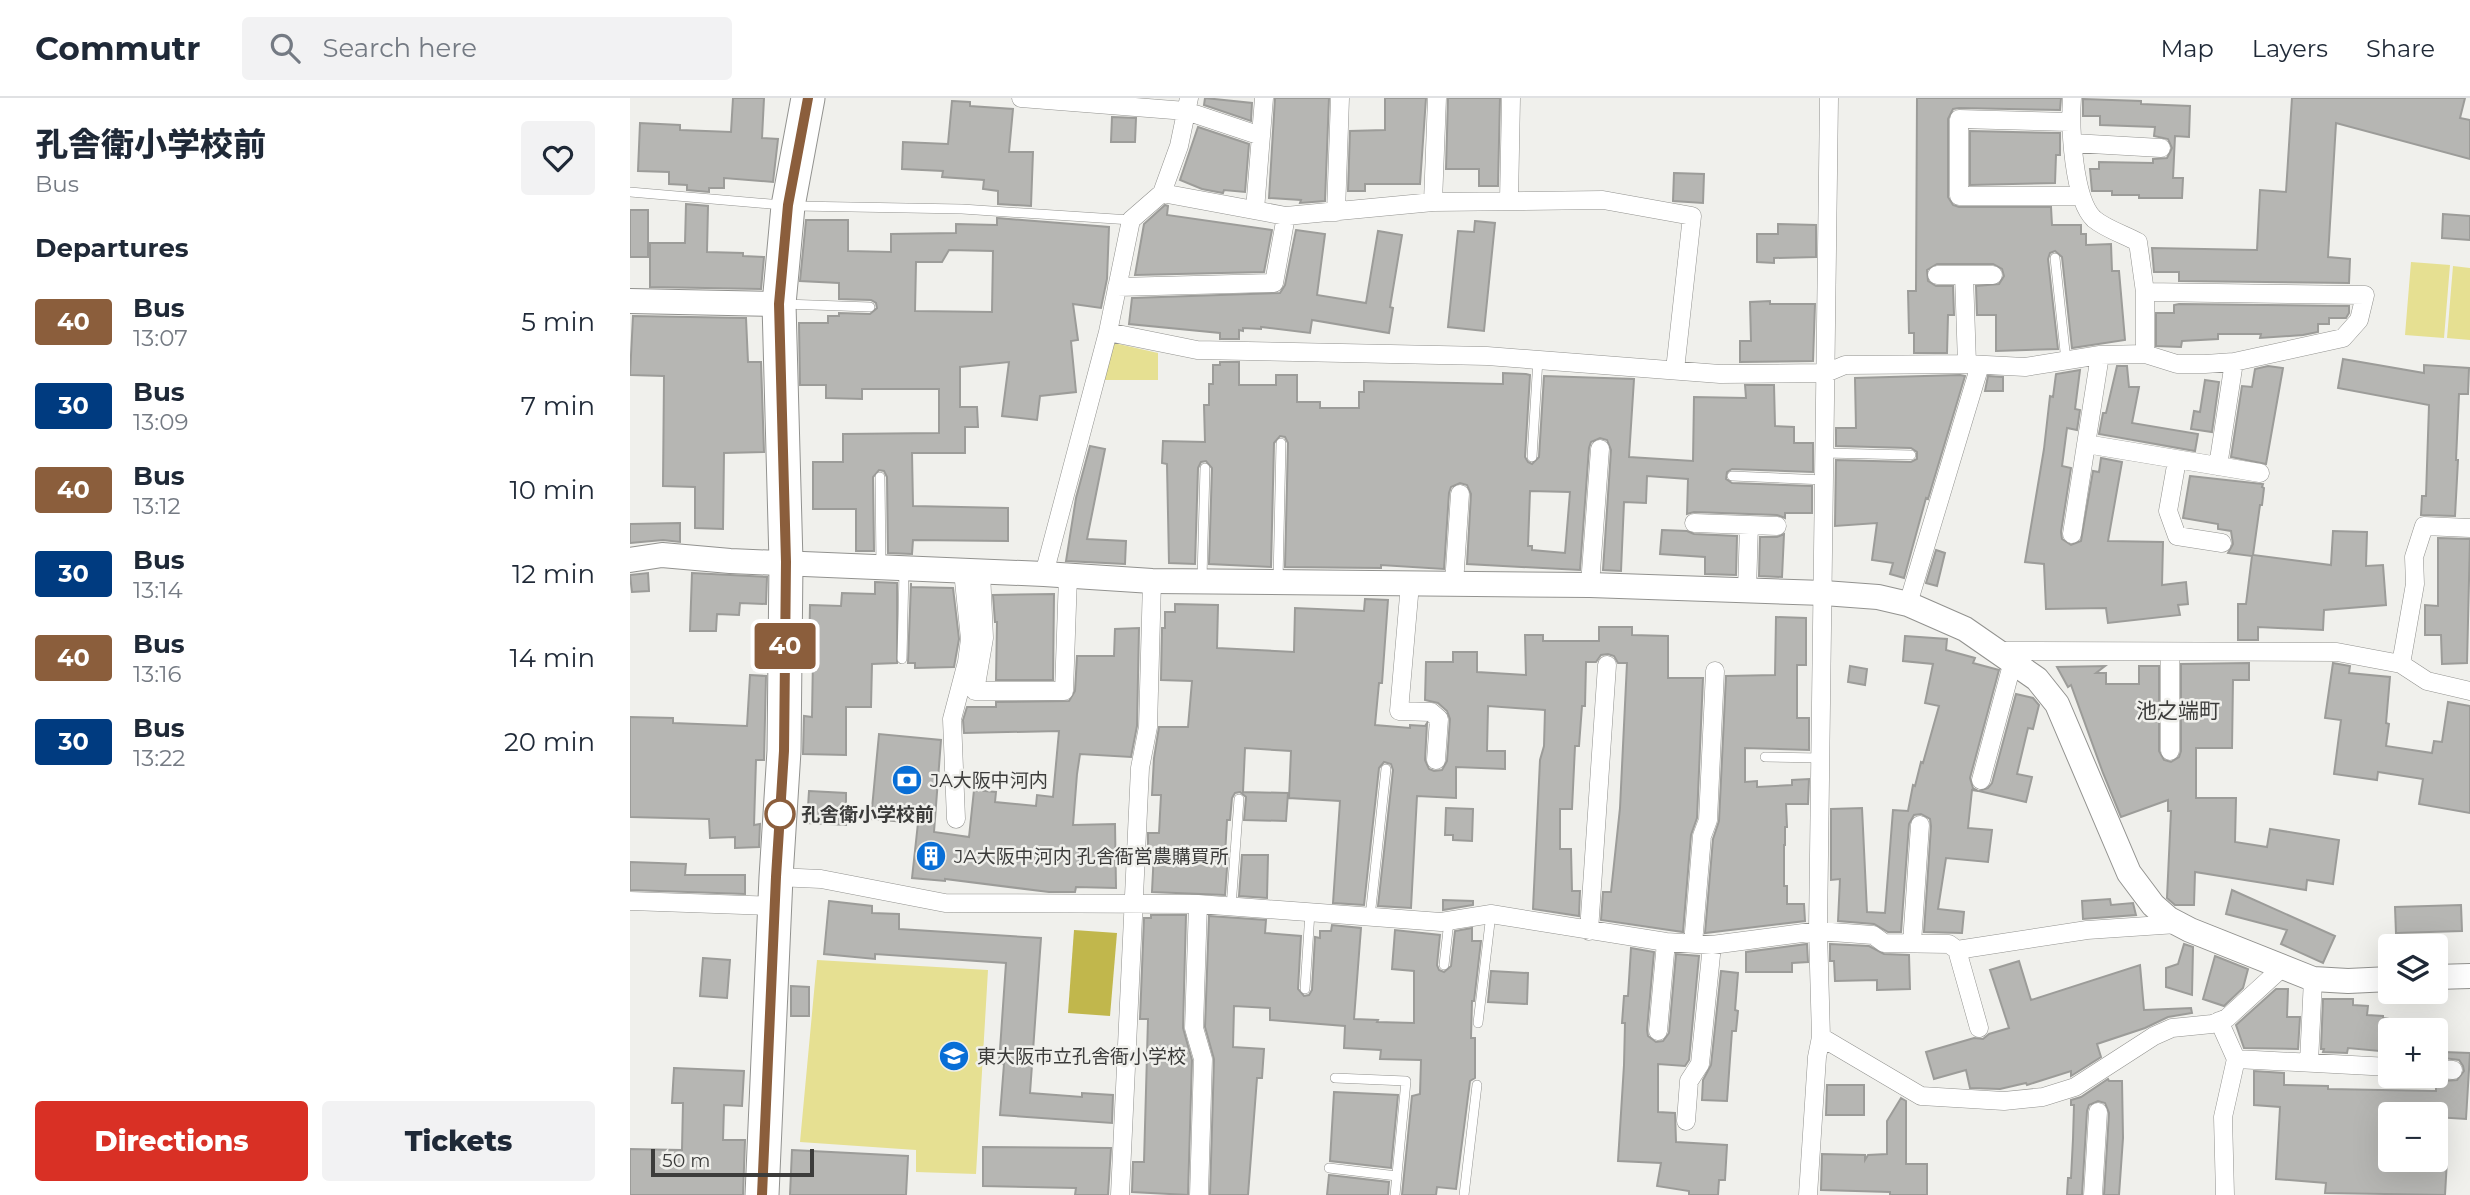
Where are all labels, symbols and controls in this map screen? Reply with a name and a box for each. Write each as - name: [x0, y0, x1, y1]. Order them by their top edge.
- search box: [242, 17, 732, 80]
- text: Commutr: [35, 28, 200, 68]
- icon: search: [266, 29, 304, 67]
- text: Search here: [322, 32, 477, 64]
- text: Map: [2160, 34, 2214, 63]
- text: Layers: [2252, 34, 2328, 63]
- text: Share: [2366, 34, 2435, 63]
- button: heart: [521, 121, 595, 195]
- text: 孔舎衛小学校前: [35, 124, 266, 164]
- text: Bus: [35, 170, 79, 198]
- text: Departures: [35, 232, 189, 264]
- text: Bus: [133, 292, 185, 324]
- text: 5 min: [521, 306, 595, 338]
- text: 40: [57, 307, 90, 336]
- text: 13:07: [133, 324, 188, 352]
- text: Bus: [133, 376, 185, 408]
- text: 7 min: [521, 390, 595, 422]
- text: 30: [58, 391, 89, 420]
- text: 13:09: [133, 408, 188, 436]
- text: Bus: [133, 460, 185, 492]
- text: 10 min: [509, 474, 595, 506]
- text: 40: [57, 475, 90, 504]
- text: 13:12: [133, 492, 181, 520]
- text: Bus: [133, 544, 185, 576]
- text: 12 min: [512, 558, 595, 590]
- text: 30: [58, 559, 89, 588]
- text: 13:14: [133, 576, 183, 604]
- line badge: 40: [754, 623, 816, 669]
- text: Bus: [133, 628, 185, 660]
- text: 40: [769, 631, 801, 660]
- text: 14 min: [509, 642, 595, 674]
- text: 40: [57, 643, 90, 672]
- text: 13:16: [133, 660, 181, 688]
- district label: 池之端町: [2136, 698, 2220, 723]
- text: Bus: [133, 712, 185, 744]
- text: 20 min: [504, 726, 595, 758]
- text: 30: [58, 727, 89, 756]
- text: 13:22: [133, 744, 185, 772]
- bank icon: JA大阪中河内: [890, 763, 924, 797]
- place label: JA大阪中河内: [929, 769, 1048, 792]
- marker: 孔舎衛小学校前: [765, 799, 795, 829]
- place label: 孔舎衛小学校前: [801, 803, 934, 826]
- building icon: JA大阪中河内 孔舎衙営農購買所: [914, 839, 948, 873]
- place label: JA大阪中河内 孔舎衙営農購買所: [953, 845, 1229, 868]
- map controls: [2378, 934, 2448, 1172]
- button: layers: [2378, 934, 2448, 1004]
- button: +: [2378, 1018, 2448, 1088]
- school or university icon: 東大阪市立孔舎衙小学校: [937, 1039, 971, 1073]
- place label: 東大阪市立孔舎衙小学校: [977, 1045, 1186, 1068]
- button: Directions: [35, 1101, 308, 1181]
- button: Tickets: [322, 1101, 595, 1181]
- button: −: [2378, 1102, 2448, 1172]
- scale bar: [651, 1146, 814, 1178]
- text: 50 m: [662, 1149, 710, 1172]

